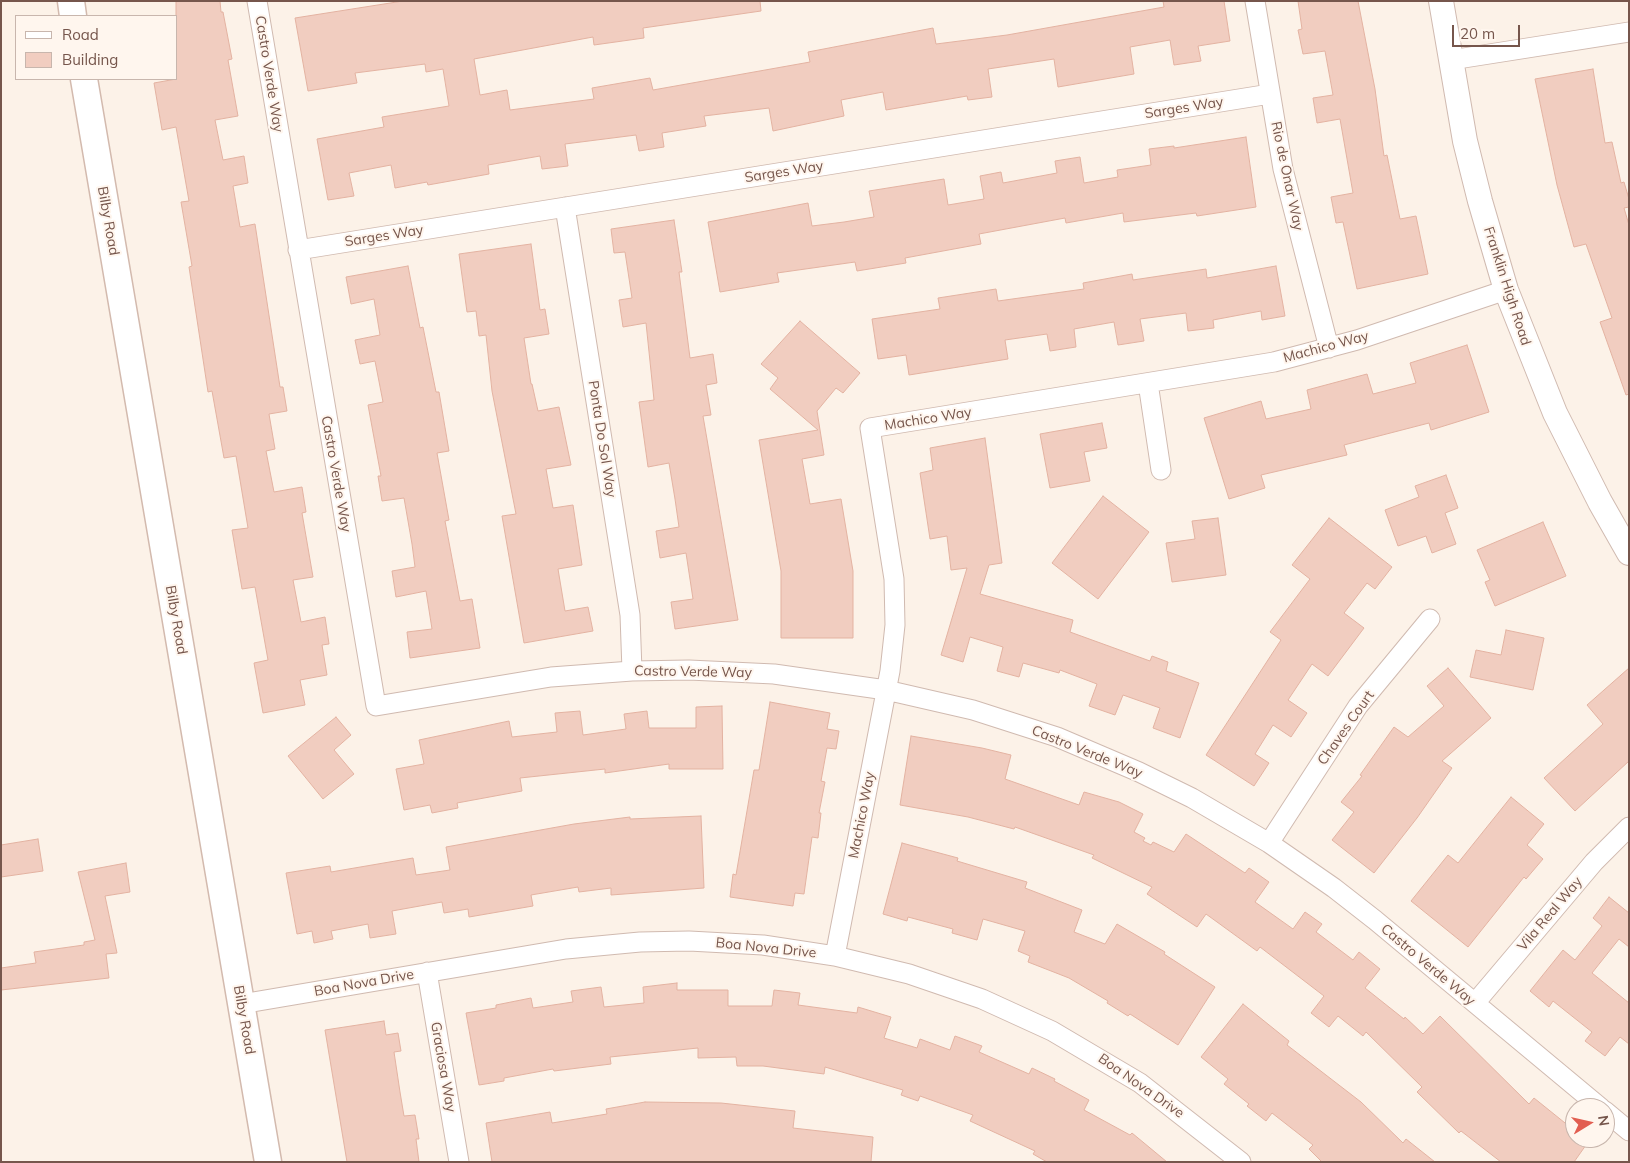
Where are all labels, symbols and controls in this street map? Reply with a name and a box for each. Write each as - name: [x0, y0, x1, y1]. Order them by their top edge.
- street label: Castro Verde Way: [251, 14, 287, 134]
- legend: [15, 15, 178, 80]
- scale bar: [1455, 15, 1522, 47]
- text: 20 m: [1460, 24, 1495, 43]
- text: Road: [62, 25, 99, 44]
- text: Building: [62, 50, 118, 69]
- street label: Sarges Way: [1144, 94, 1224, 122]
- street label: Rio de Onar Way: [1267, 120, 1307, 232]
- street label: Sarges Way: [744, 158, 824, 186]
- street label: Bilby Road: [94, 185, 122, 257]
- street label: Sarges Way: [344, 222, 424, 250]
- street label: Franklin High Road: [1480, 225, 1534, 347]
- street label: Machico Way: [1281, 328, 1371, 366]
- street label: Ponta Do Sol Way: [584, 379, 620, 499]
- street label: Machico Way: [883, 404, 973, 434]
- street label: Castro Verde Way: [317, 414, 355, 534]
- street label: Bilby Road: [162, 584, 190, 656]
- street label: Castro Verde Way: [634, 663, 752, 681]
- street label: Chaves Court: [1314, 687, 1378, 769]
- street label: Castro Verde Way: [1029, 722, 1145, 782]
- street label: Machico Way: [845, 770, 879, 860]
- street label: Vila Real Way: [1514, 874, 1586, 954]
- street label: Castro Verde Way: [1377, 921, 1479, 1009]
- street label: Boa Nova Drive: [715, 934, 817, 962]
- street label: Boa Nova Drive: [313, 966, 415, 1000]
- street label: Bilby Road: [230, 984, 258, 1056]
- street label: Graciosa Way: [427, 1021, 459, 1113]
- street label: Boa Nova Drive: [1095, 1050, 1187, 1122]
- north arrow: [1565, 1098, 1615, 1148]
- text: N: [1594, 1114, 1614, 1127]

